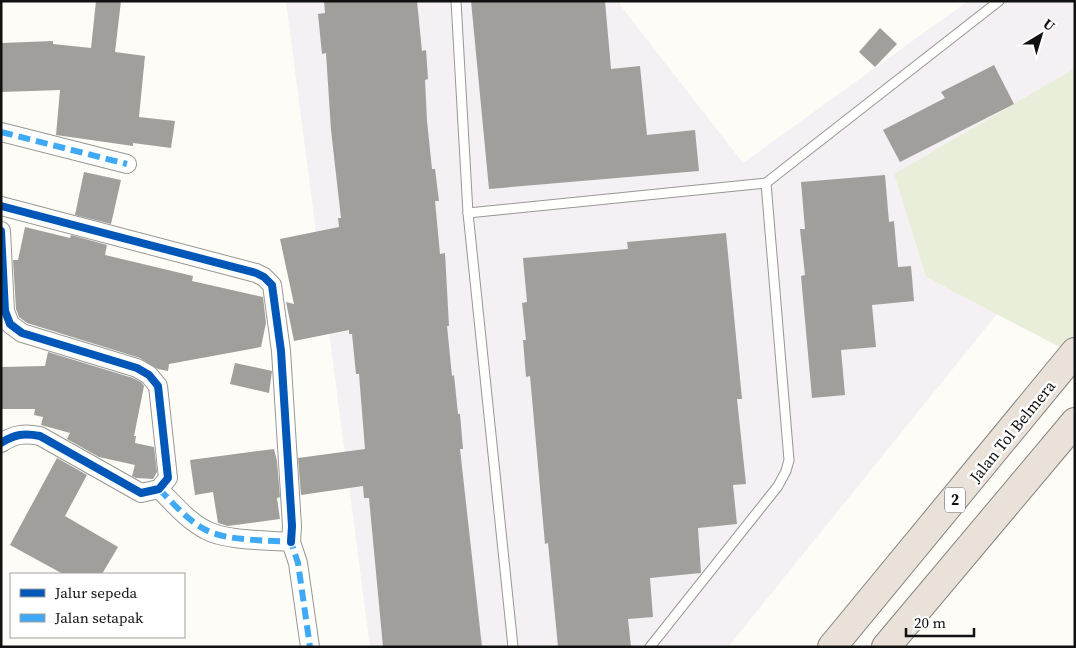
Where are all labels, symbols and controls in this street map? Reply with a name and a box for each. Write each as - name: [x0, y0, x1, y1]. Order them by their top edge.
- north arrow: [1016, 10, 1066, 60]
- text: U: [1039, 14, 1059, 36]
- street label: Jalan Tol Belmera: [963, 375, 1061, 487]
- road number: 2: [945, 488, 965, 512]
- legend: [10, 573, 185, 638]
- text: Jalur sepeda: [54, 582, 138, 603]
- scale bar: [906, 606, 974, 638]
- text: Jalan setapak: [54, 607, 144, 628]
- text: 20 m: [914, 612, 946, 633]

